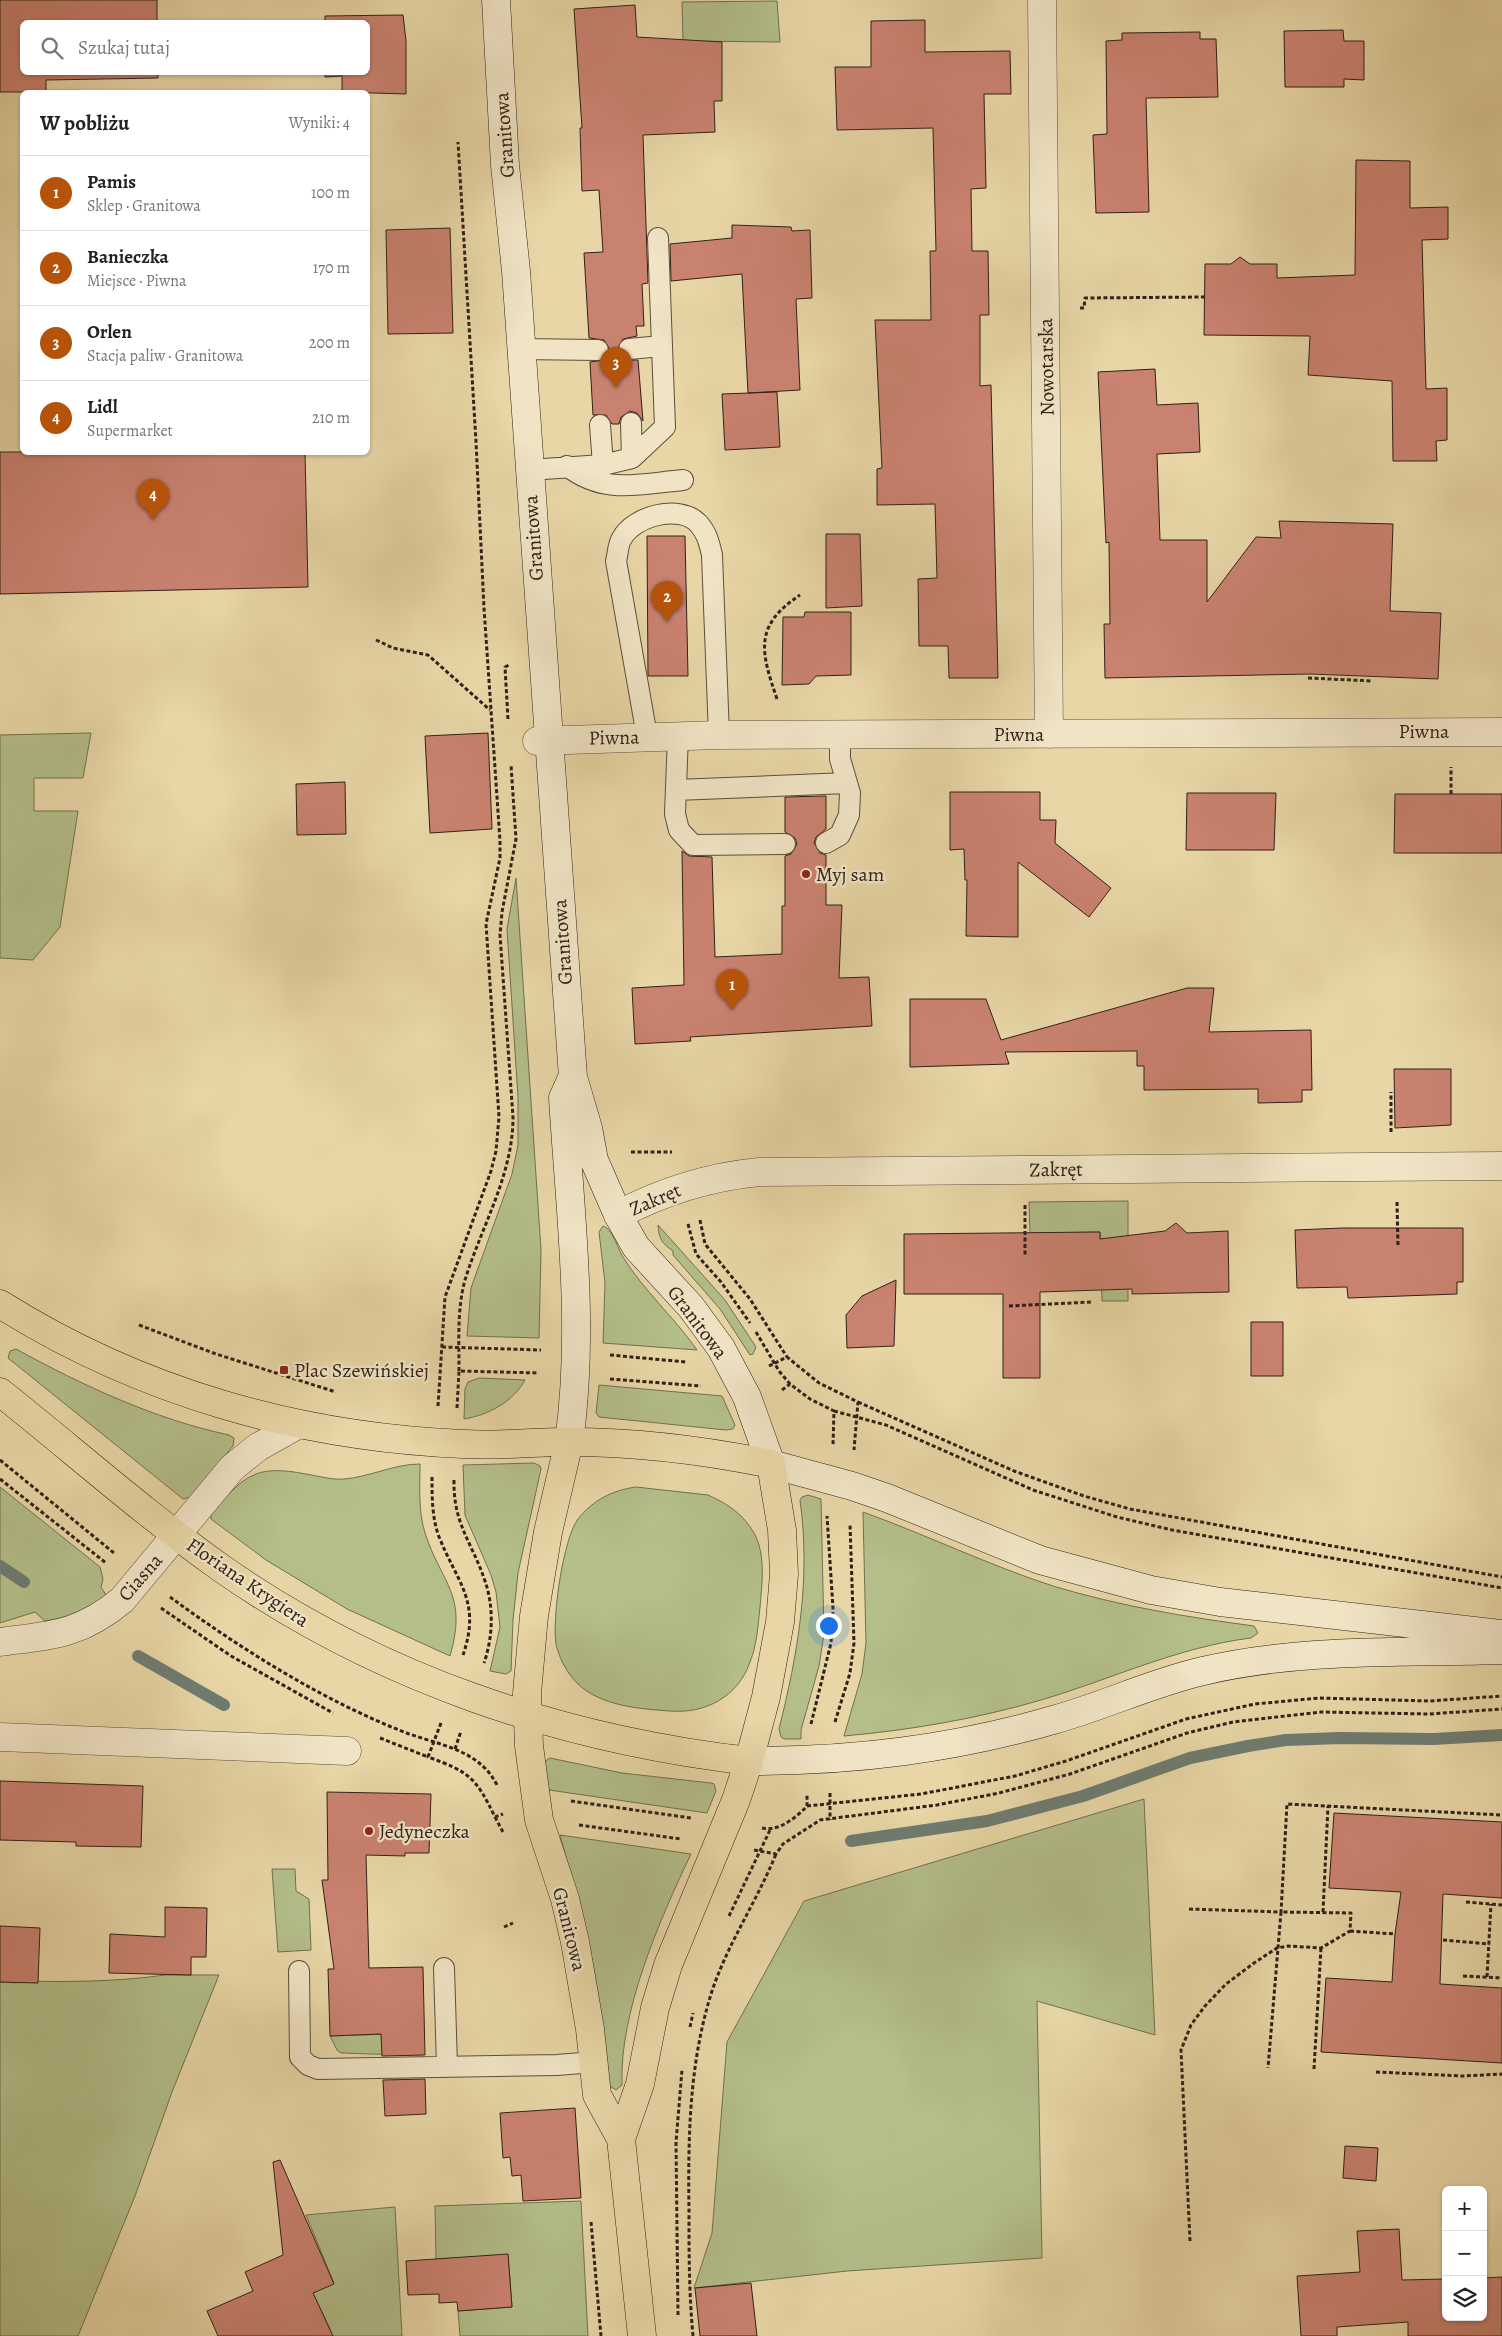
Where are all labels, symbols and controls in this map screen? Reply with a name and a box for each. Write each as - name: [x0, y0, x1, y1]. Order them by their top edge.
- search box: [20, 20, 370, 75]
- icon: search: [38, 34, 66, 62]
- text: Szukaj tutaj: [78, 35, 170, 61]
- street label: Granitowa: [488, 91, 521, 179]
- text: W pobliżu: [40, 109, 129, 137]
- text: Wyniki: 4: [288, 112, 350, 134]
- text: Pamis: [87, 169, 136, 195]
- text: 1: [53, 182, 59, 204]
- text: 100 m: [311, 182, 350, 204]
- text: Sklep · Granitowa: [87, 195, 201, 217]
- text: Banieczka: [87, 244, 169, 270]
- text: 2: [52, 257, 60, 279]
- text: 170 m: [313, 257, 350, 279]
- text: Miejsce · Piwna: [87, 270, 186, 292]
- street label: Nowotarska: [1032, 317, 1061, 416]
- text: Orlen: [87, 319, 132, 345]
- text: 3: [53, 332, 59, 354]
- text: 200 m: [309, 332, 350, 354]
- text: Stacja paliw · Granitowa: [87, 345, 243, 367]
- pin: 3: [600, 347, 632, 388]
- text: Lidl: [87, 394, 118, 420]
- text: 4: [52, 407, 60, 429]
- text: 210 m: [312, 407, 350, 429]
- text: Supermarket: [87, 420, 173, 442]
- pin: 4: [137, 479, 169, 520]
- street label: Granitowa: [517, 494, 550, 582]
- pin: 2: [651, 581, 683, 622]
- street label: Piwna: [1399, 718, 1450, 745]
- street label: Piwna: [994, 721, 1045, 748]
- street label: Piwna: [588, 724, 640, 751]
- place label: Myj sam: [816, 861, 885, 888]
- marker: Myj sam: [800, 868, 812, 880]
- street label: Granitowa: [546, 898, 579, 986]
- pin: 1: [716, 969, 748, 1010]
- street label: Zakręt: [1029, 1156, 1083, 1183]
- street label: Zakręt: [625, 1176, 686, 1222]
- street label: Granitowa: [661, 1280, 735, 1365]
- place label: Plac Szewińskiej: [294, 1357, 429, 1384]
- marker: Plac Szewińskiej: [278, 1364, 290, 1376]
- street label: Floriana Krygiera: [181, 1531, 315, 1634]
- street label: Ciasna: [112, 1547, 169, 1607]
- your location: [816, 1613, 842, 1639]
- place label: Jedyneczka: [379, 1818, 470, 1845]
- marker: Jedyneczka: [363, 1825, 375, 1837]
- street label: Granitowa: [546, 1884, 593, 1975]
- map controls: [1442, 2186, 1487, 2321]
- button: +: [1442, 2186, 1487, 2231]
- button: −: [1442, 2231, 1487, 2276]
- button: layers: [1442, 2276, 1487, 2321]

